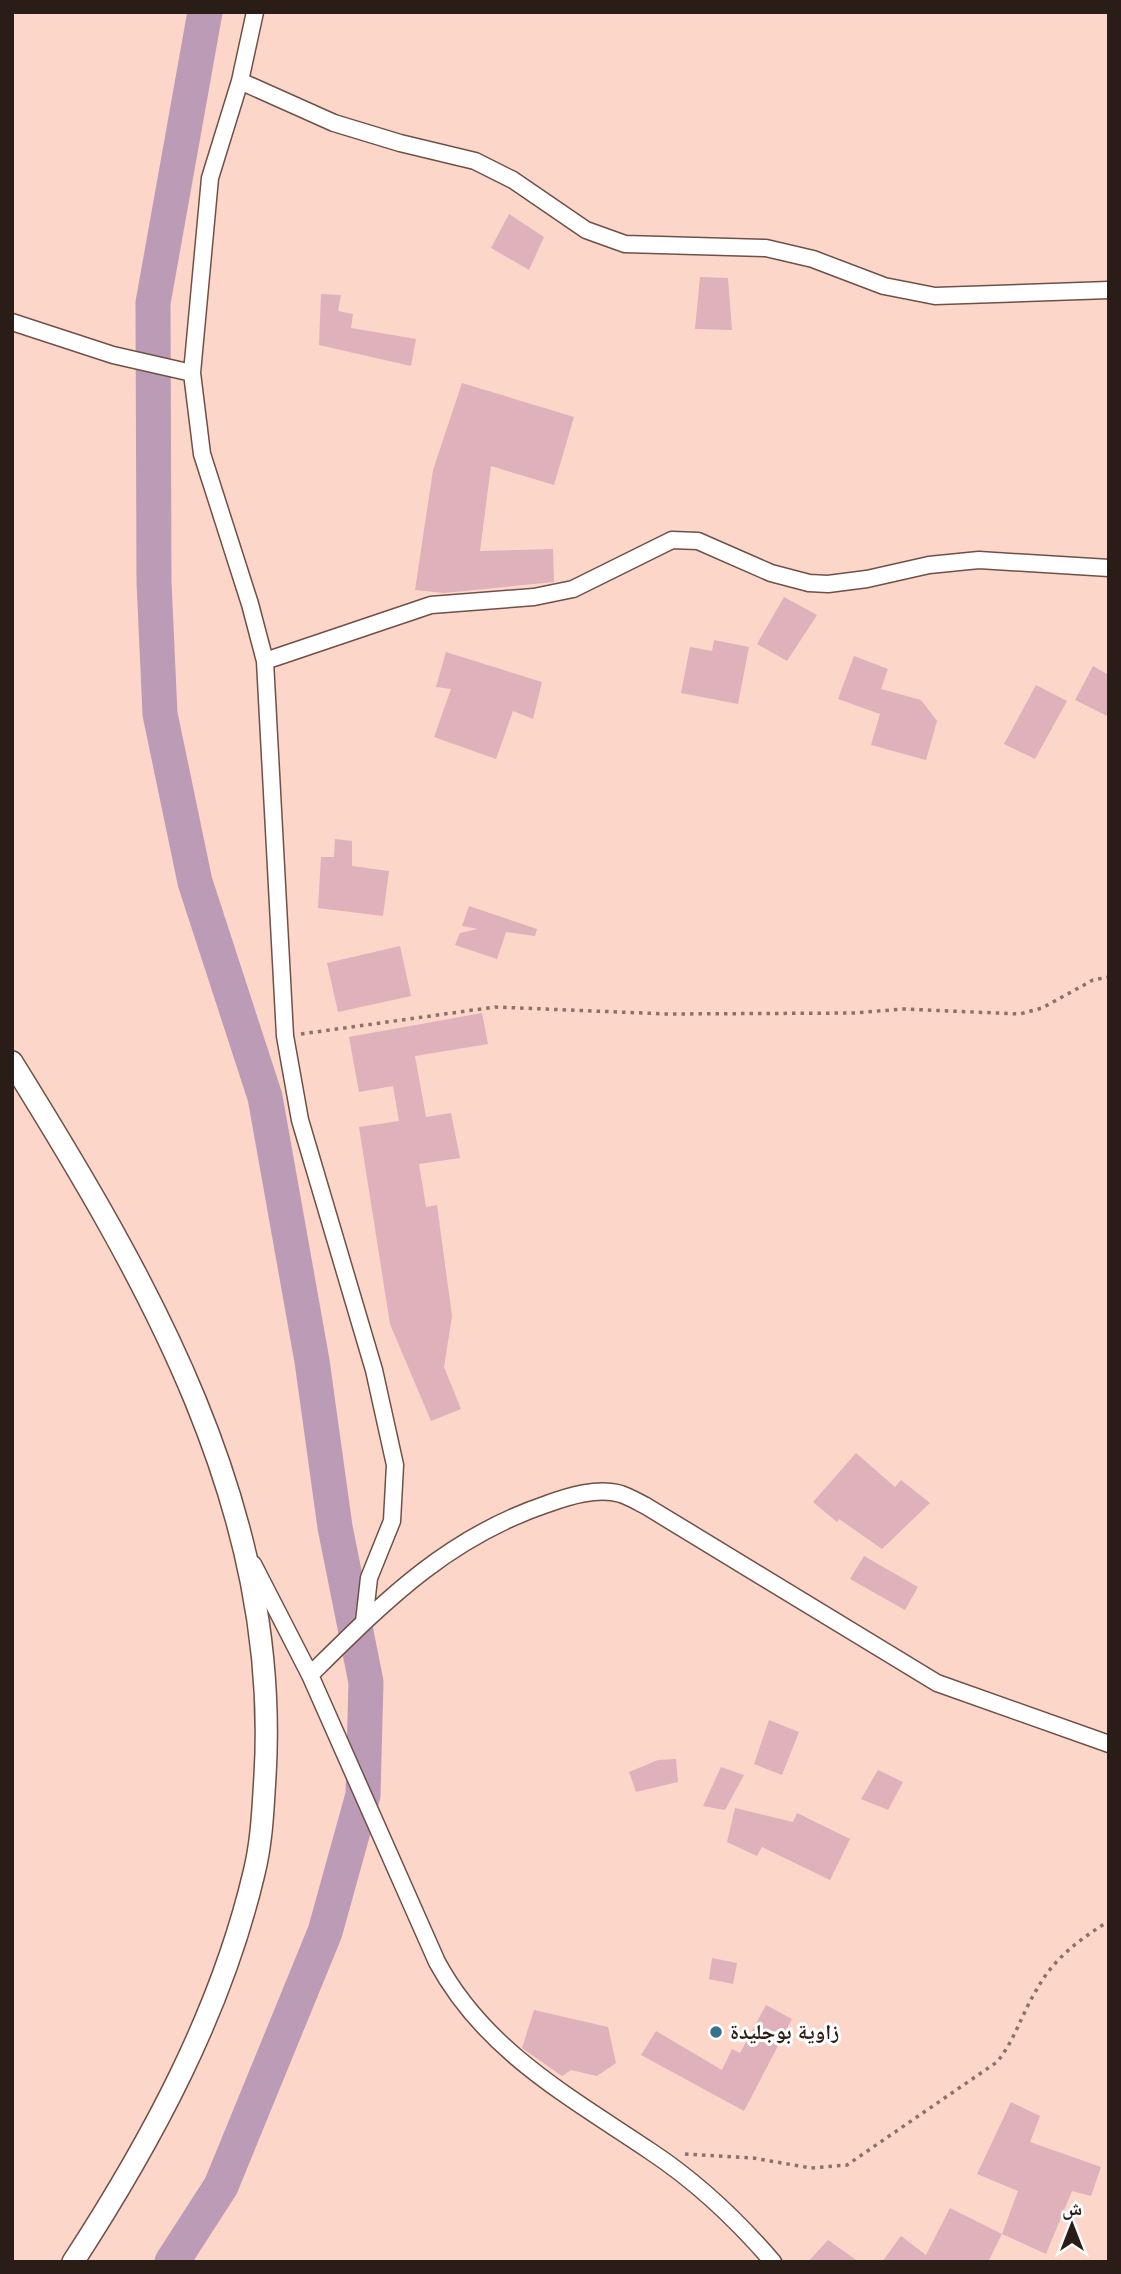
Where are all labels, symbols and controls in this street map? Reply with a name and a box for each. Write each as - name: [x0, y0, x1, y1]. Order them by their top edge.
- place label: زاوية بوجليدة: [730, 2017, 839, 2047]
- marker: زاوية بوجليدة: [708, 2024, 724, 2040]
- north arrow: [1037, 2190, 1107, 2260]
- text: ش: [1062, 2195, 1082, 2222]

